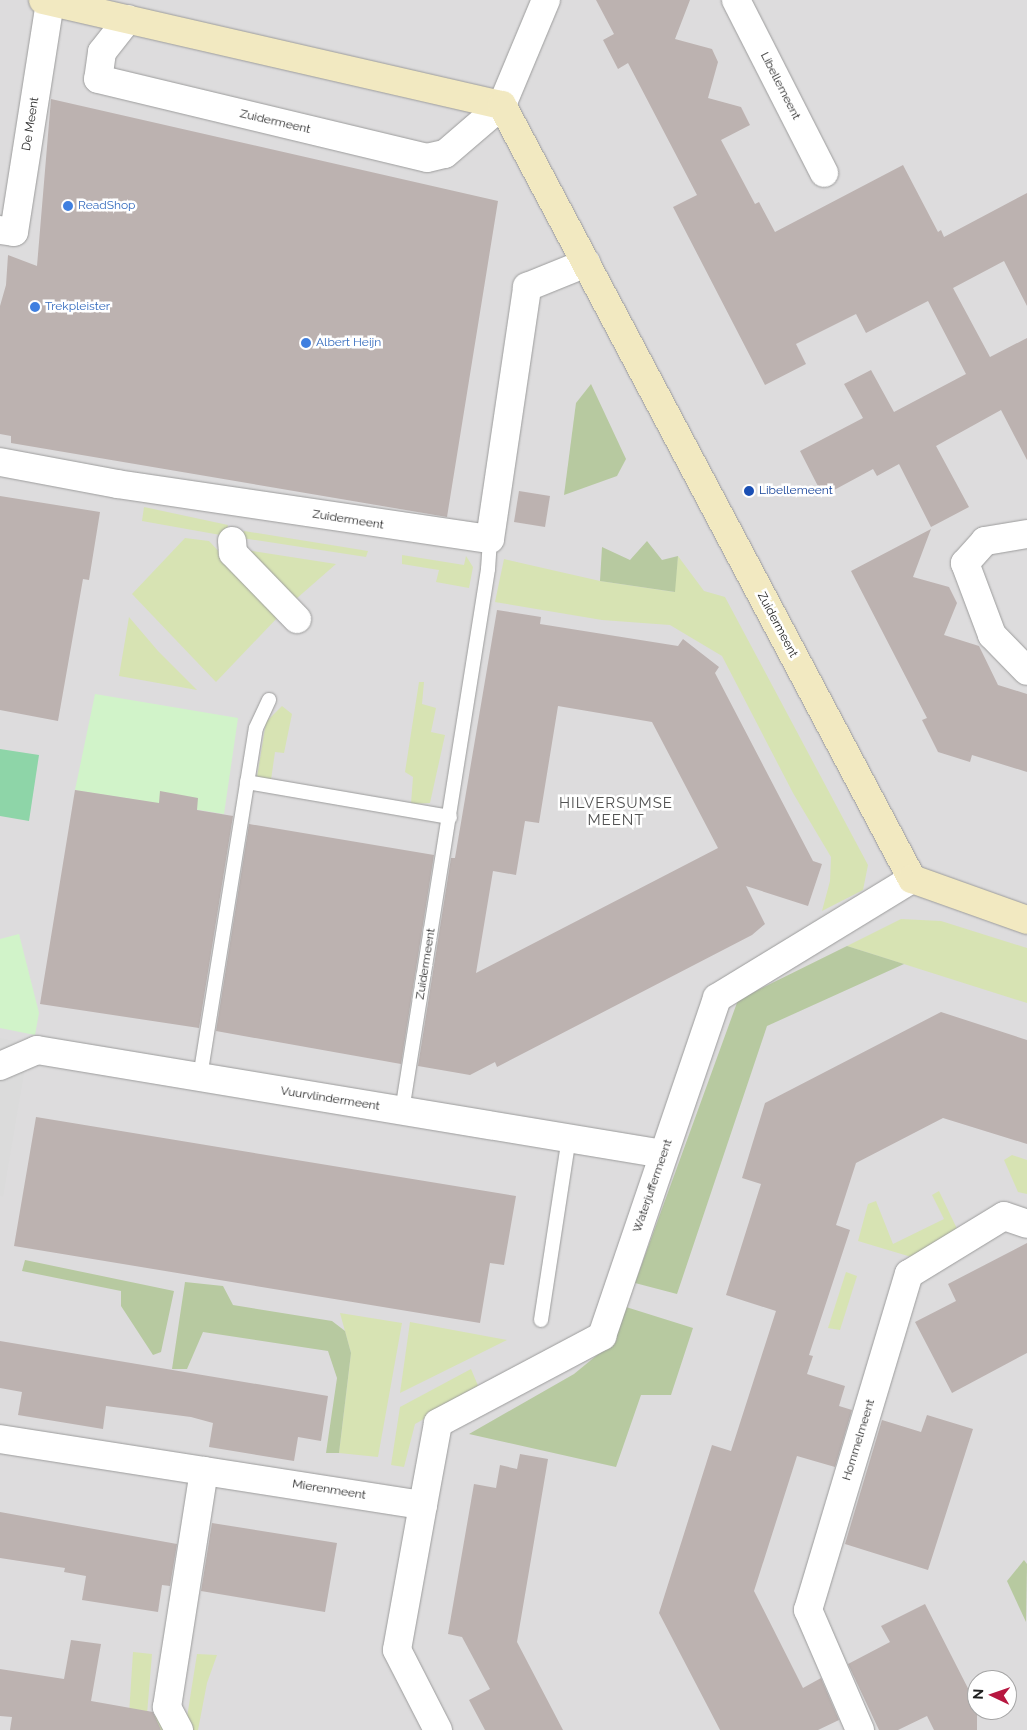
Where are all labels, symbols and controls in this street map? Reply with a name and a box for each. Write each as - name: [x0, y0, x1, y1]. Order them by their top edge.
- street label: Libellemeent: [757, 50, 803, 122]
- street label: De Meent: [20, 96, 42, 152]
- street label: Zuidermeent: [238, 107, 312, 137]
- place label: ReadShop: [78, 199, 136, 213]
- marker: ReadShop: [62, 200, 74, 212]
- place label: Trekpleister: [45, 300, 110, 314]
- marker: Trekpleister: [29, 301, 41, 313]
- place label: Albert Heijn: [316, 336, 381, 350]
- marker: Albert Heijn: [300, 337, 312, 349]
- place label: Libellemeent: [759, 484, 833, 498]
- marker: Libellemeent: [743, 485, 755, 497]
- street label: Zuidermeent: [311, 507, 385, 533]
- street label: Zuidermeent: [754, 590, 800, 660]
- district label: HILVERSUMSE MEENT: [558, 794, 674, 829]
- street label: Zuidermeent: [413, 927, 439, 1001]
- street label: Vuurvlindermeent: [279, 1084, 381, 1114]
- street label: Waterjuffermeent: [630, 1138, 676, 1234]
- street label: Hommelmeent: [840, 1398, 878, 1482]
- street label: Mierenmeent: [291, 1477, 367, 1503]
- north arrow: [967, 1670, 1017, 1720]
- text: N: [970, 1689, 986, 1700]

